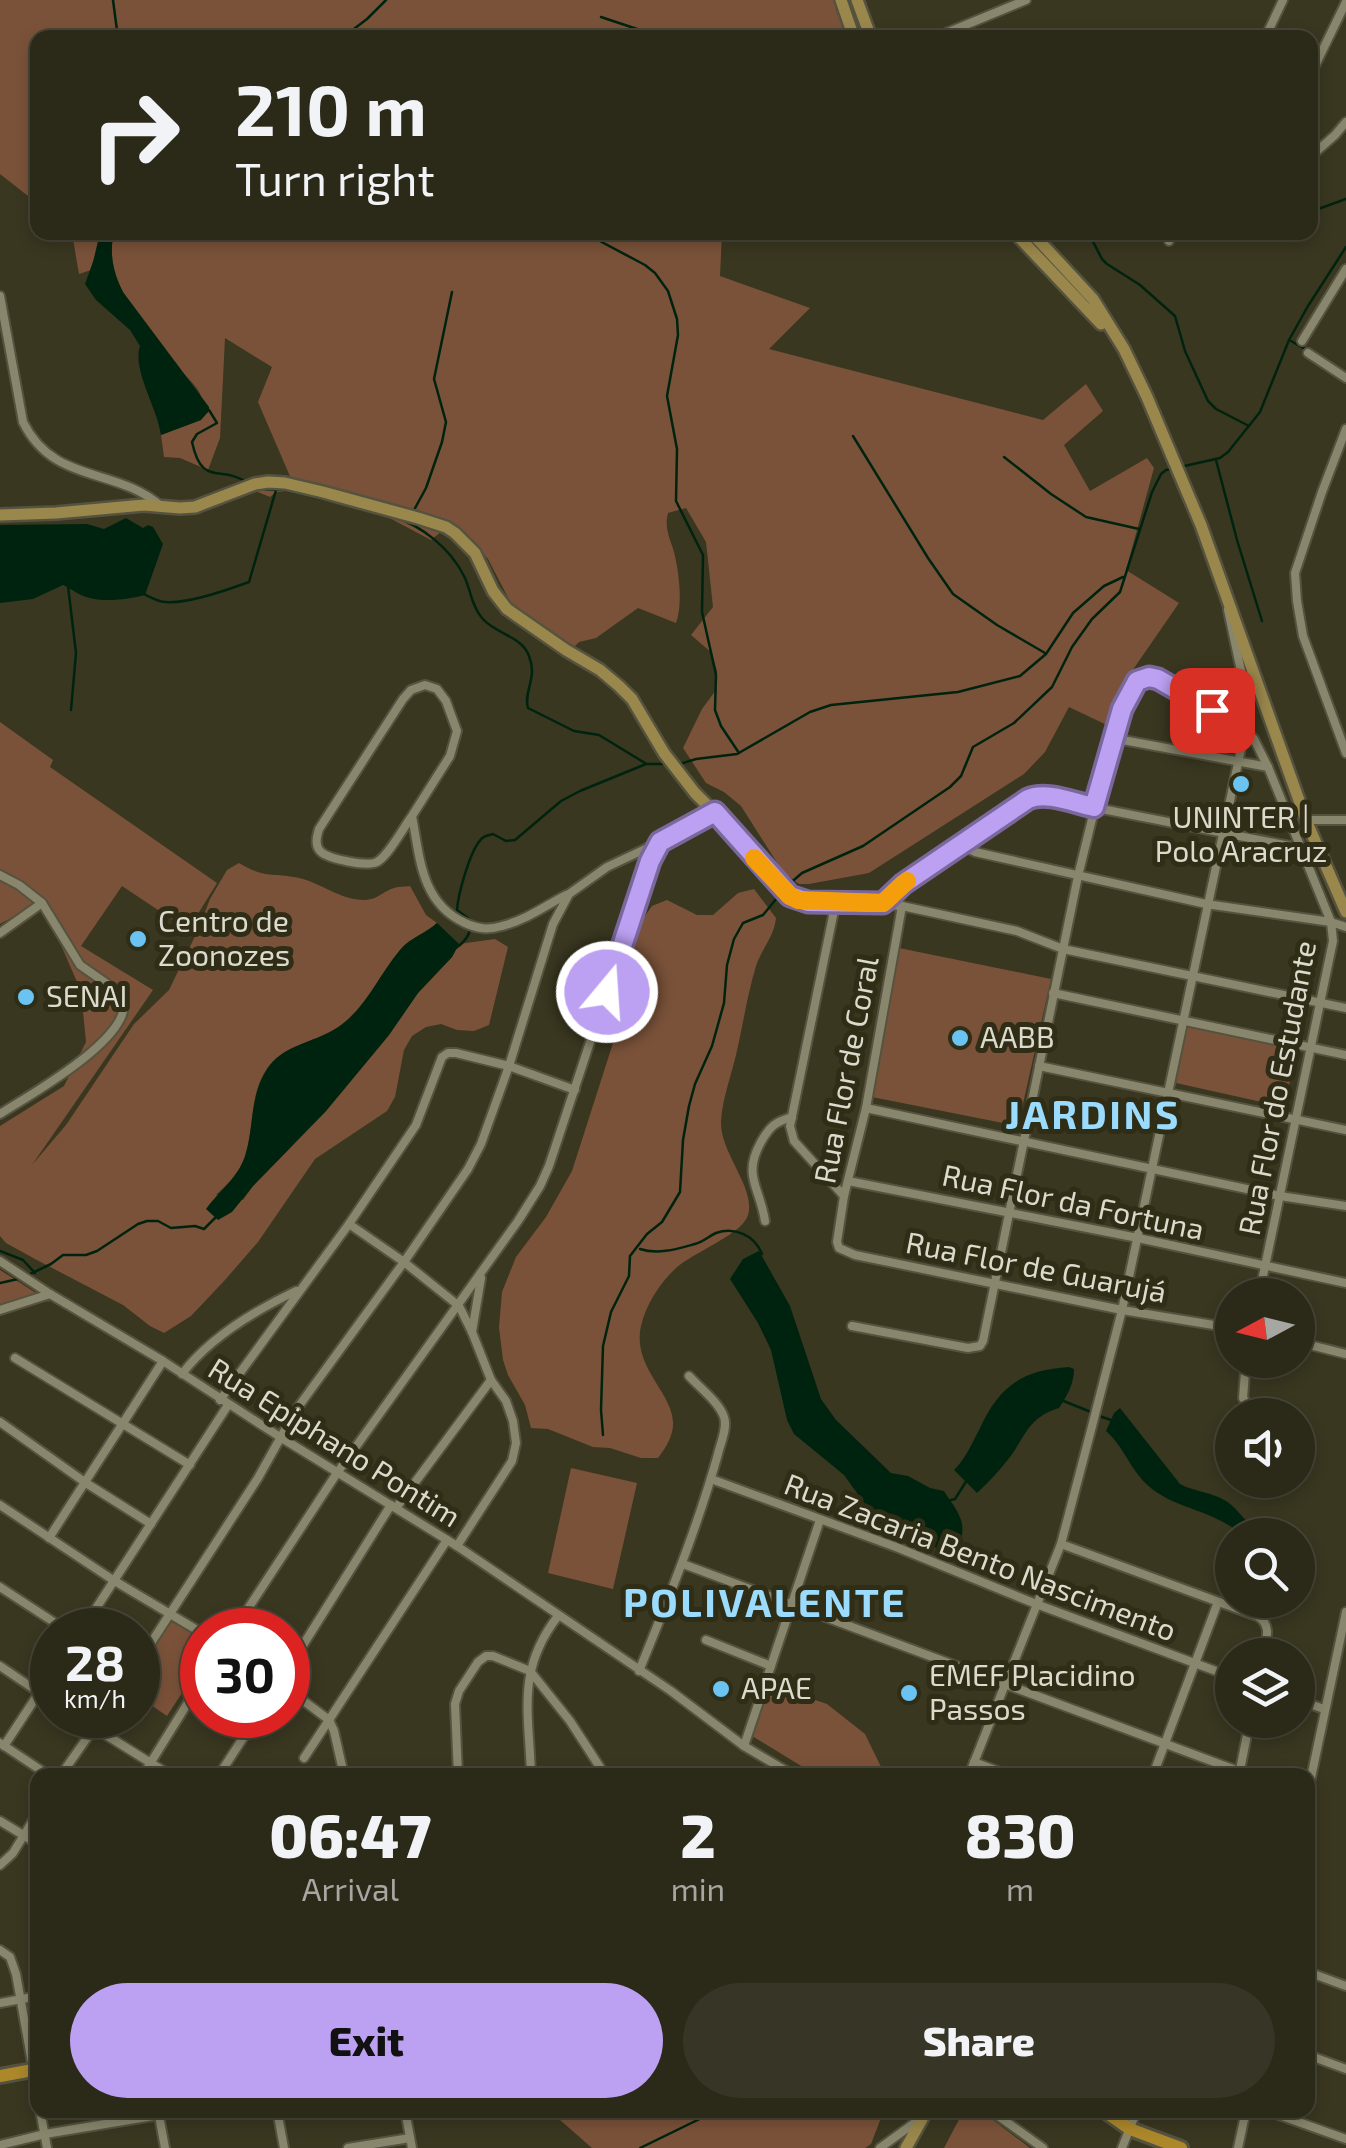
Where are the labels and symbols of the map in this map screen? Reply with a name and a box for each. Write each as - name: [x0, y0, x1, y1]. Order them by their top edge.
- pin: [1170, 668, 1255, 753]
- marker: UNINTER | Polo Aracruz: [1230, 773, 1252, 795]
- place label: UNINTER | Polo Aracruz: [1155, 798, 1327, 868]
- place label: Centro de Zoonozes: [158, 902, 290, 972]
- marker: Centro de Zoonozes: [127, 928, 149, 950]
- street label: Rua Flor do Estudante: [1230, 937, 1322, 1238]
- position arrow: [555, 940, 659, 1044]
- street label: Rua Flor de Coral: [805, 953, 885, 1186]
- place label: SENAI: [46, 977, 127, 1013]
- marker: SENAI: [15, 986, 37, 1008]
- place label: AABB: [980, 1018, 1055, 1054]
- marker: AABB: [949, 1027, 971, 1049]
- district label: JARDINS: [1005, 1089, 1181, 1137]
- street label: Rua Flor da Fortuna: [939, 1156, 1208, 1246]
- street label: Rua Flor de Guarujá: [903, 1223, 1170, 1309]
- north arrow: [1215, 1278, 1315, 1378]
- street label: Rua Epiphano Pontim: [203, 1349, 468, 1533]
- street label: Rua Zacaria Bento Nascimento: [780, 1465, 1182, 1648]
- district label: POLIVALENTE: [623, 1577, 907, 1625]
- speed limit sign: 30: [180, 1608, 310, 1738]
- place label: EMEF Placidino Passos: [929, 1656, 1136, 1726]
- place label: APAE: [741, 1669, 812, 1705]
- marker: APAE: [710, 1678, 732, 1700]
- marker: EMEF Placidino Passos: [898, 1682, 920, 1704]

